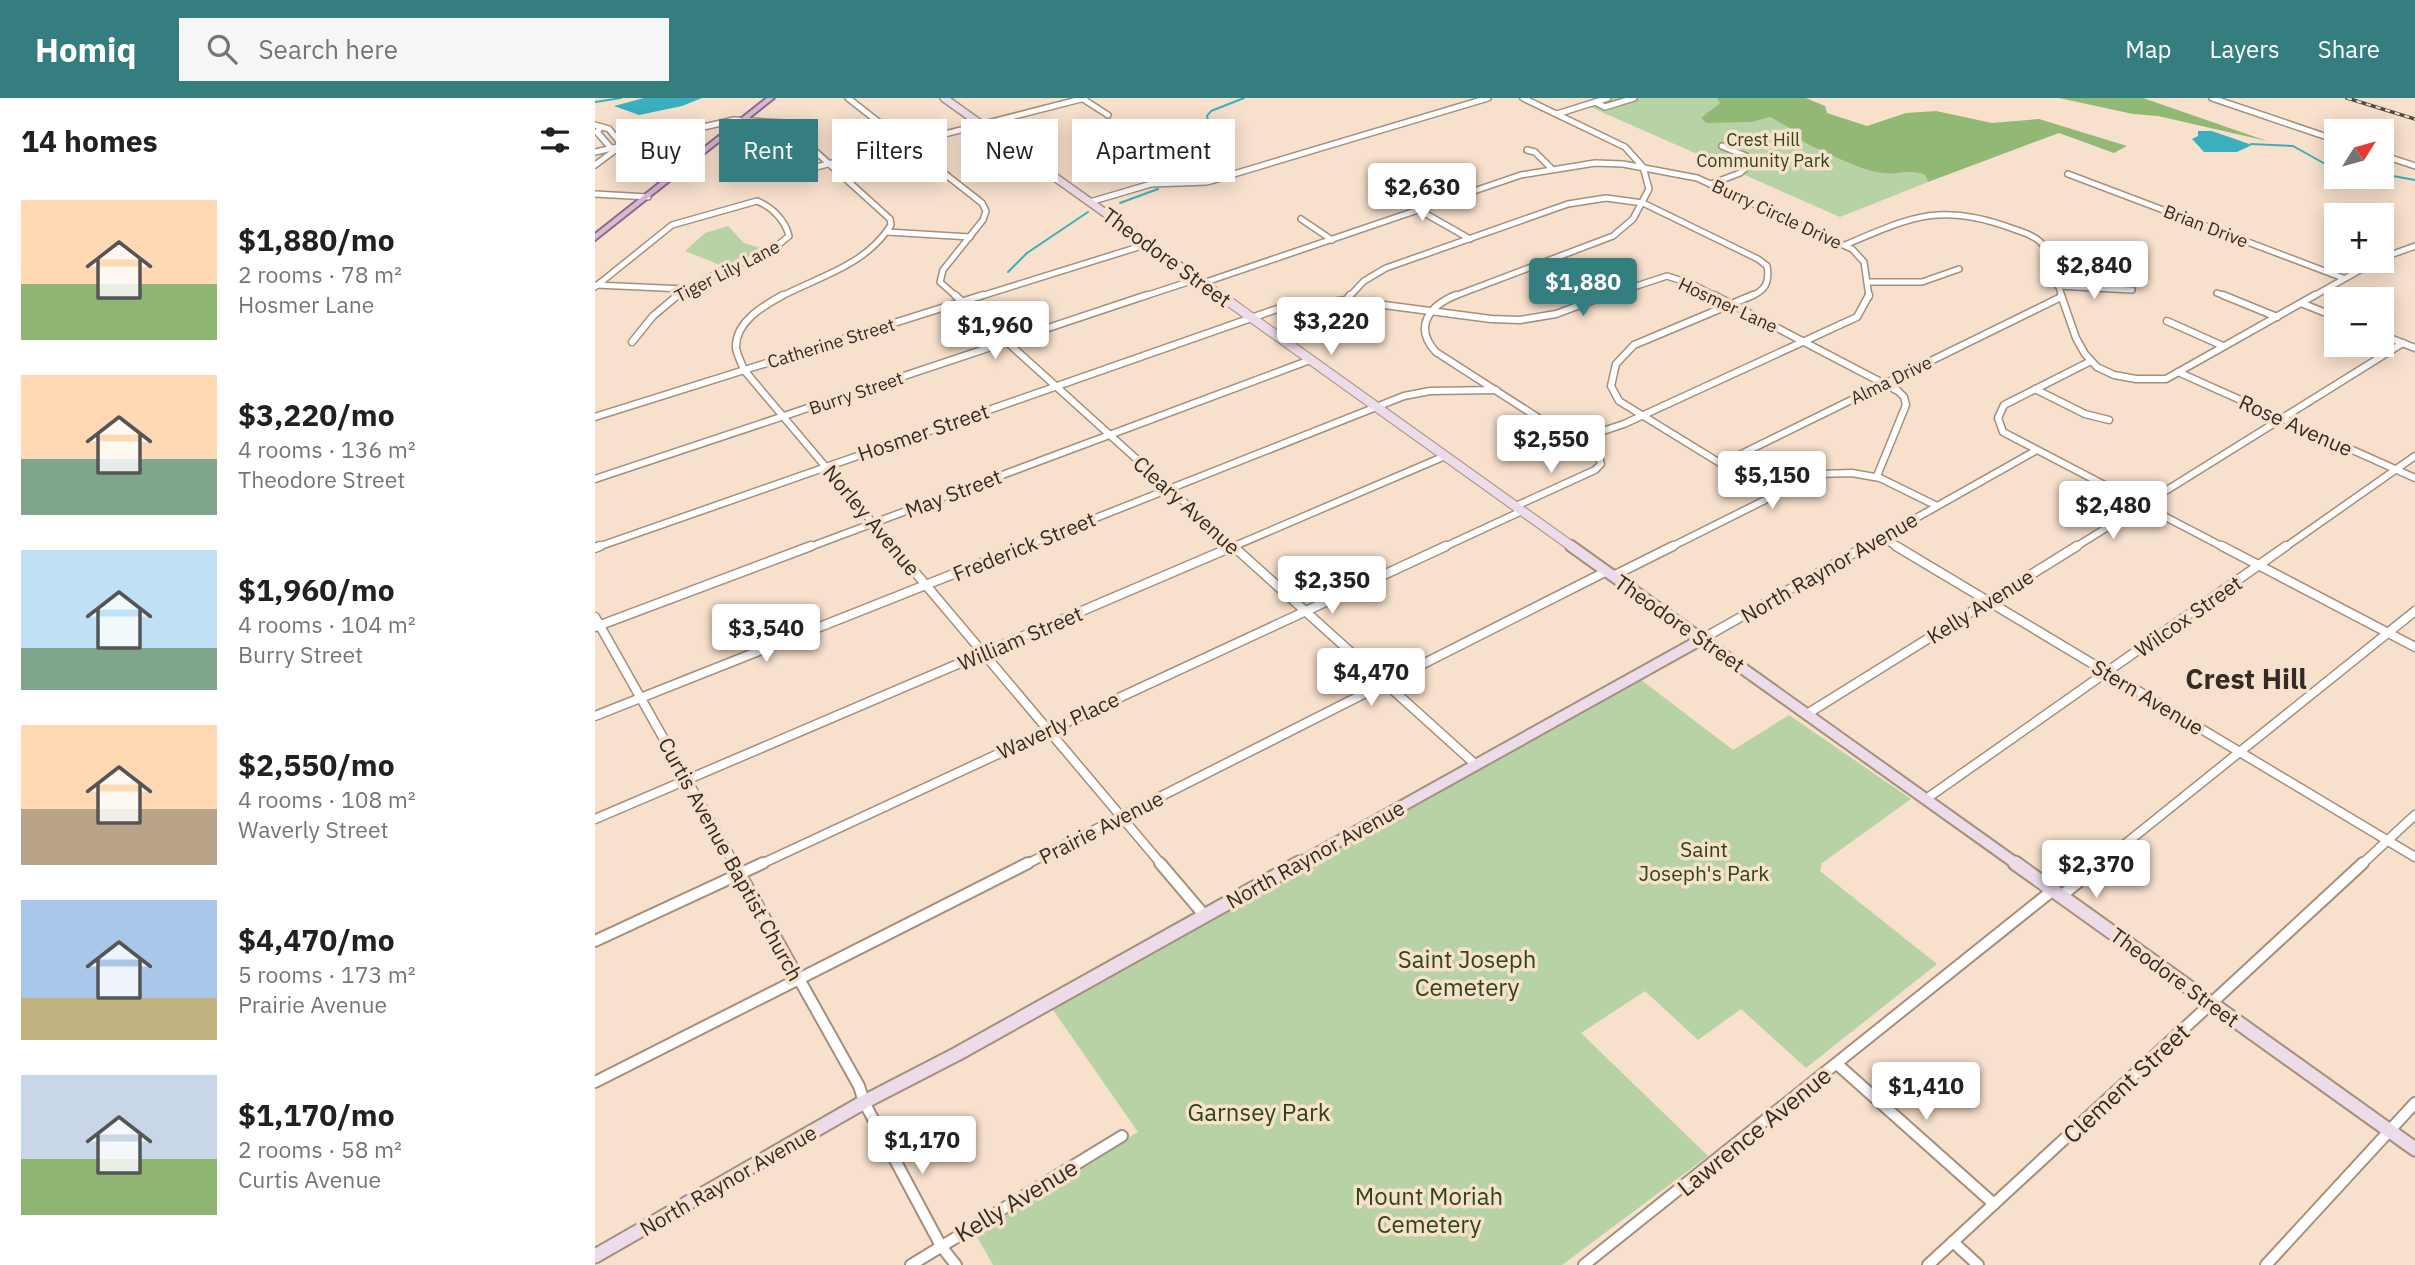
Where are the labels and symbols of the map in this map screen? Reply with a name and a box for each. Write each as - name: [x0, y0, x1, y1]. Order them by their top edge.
- north arrow: [2324, 119, 2394, 189]
- park label: Crest Hill Community Park: [1696, 128, 1830, 172]
- pin: $2,630: [1365, 164, 1479, 223]
- street label: Burry Circle Drive: [1708, 174, 1846, 254]
- street label: Brian Drive: [2160, 199, 2252, 253]
- street label: Theodore Street: [1097, 201, 1237, 313]
- street label: Tiger Lily Lane: [670, 235, 784, 307]
- pin: $2,840: [2037, 242, 2151, 301]
- pin: $1,880: [1526, 258, 1640, 318]
- street label: Hosmer Lane: [1675, 272, 1781, 338]
- pin: $3,220: [1274, 298, 1388, 357]
- pin: $1,960: [938, 302, 1052, 361]
- street label: Catherine Street: [764, 313, 898, 373]
- street label: Alma Drive: [1847, 350, 1936, 410]
- street label: Burry Street: [806, 366, 906, 420]
- street label: Rose Avenue: [2235, 387, 2357, 463]
- street label: Hosmer Street: [854, 396, 992, 468]
- pin: $2,550: [1494, 416, 1608, 475]
- street label: Cleary Avenue: [1127, 449, 1247, 561]
- pin: $5,150: [1715, 452, 1829, 511]
- street label: Norley Avenue: [817, 459, 927, 581]
- street label: May Street: [901, 462, 1005, 524]
- pin: $2,480: [2056, 482, 2170, 541]
- street label: Frederick Street: [949, 505, 1099, 587]
- street label: North Raynor Avenue: [1735, 505, 1923, 629]
- pin: $2,350: [1275, 556, 1389, 616]
- street label: Kelly Avenue: [1921, 562, 2039, 650]
- street label: Theodore Street: [1609, 568, 1751, 678]
- street label: Wilcox Street: [2129, 569, 2247, 663]
- street label: William Street: [953, 599, 1087, 677]
- pin: $3,540: [709, 604, 823, 664]
- pin: $4,470: [1314, 648, 1428, 708]
- street label: Stern Avenue: [2087, 653, 2209, 741]
- district label: Crest Hill: [2185, 660, 2307, 697]
- street label: Waverly Place: [992, 685, 1124, 765]
- street label: Curtis Avenue Baptist Church: [652, 732, 810, 986]
- street label: Prairie Avenue: [1034, 784, 1168, 870]
- street label: North Raynor Avenue: [1221, 793, 1409, 915]
- park label: Saint Joseph's Park: [1639, 835, 1769, 887]
- pin: $2,370: [2039, 840, 2153, 900]
- street label: Theodore Street: [2105, 921, 2245, 1033]
- park label: Saint Joseph Cemetery: [1398, 943, 1536, 1003]
- street label: Clement Street: [2056, 1016, 2196, 1150]
- street label: Lawrence Avenue: [1670, 1059, 1838, 1203]
- pin: $1,410: [1869, 1062, 1983, 1122]
- park label: Garnsey Park: [1188, 1096, 1331, 1128]
- pin: $1,170: [865, 1116, 979, 1176]
- street label: North Raynor Avenue: [634, 1118, 822, 1242]
- street label: Kelly Avenue: [949, 1151, 1083, 1249]
- park label: Mount Moriah Cemetery: [1355, 1180, 1503, 1240]

